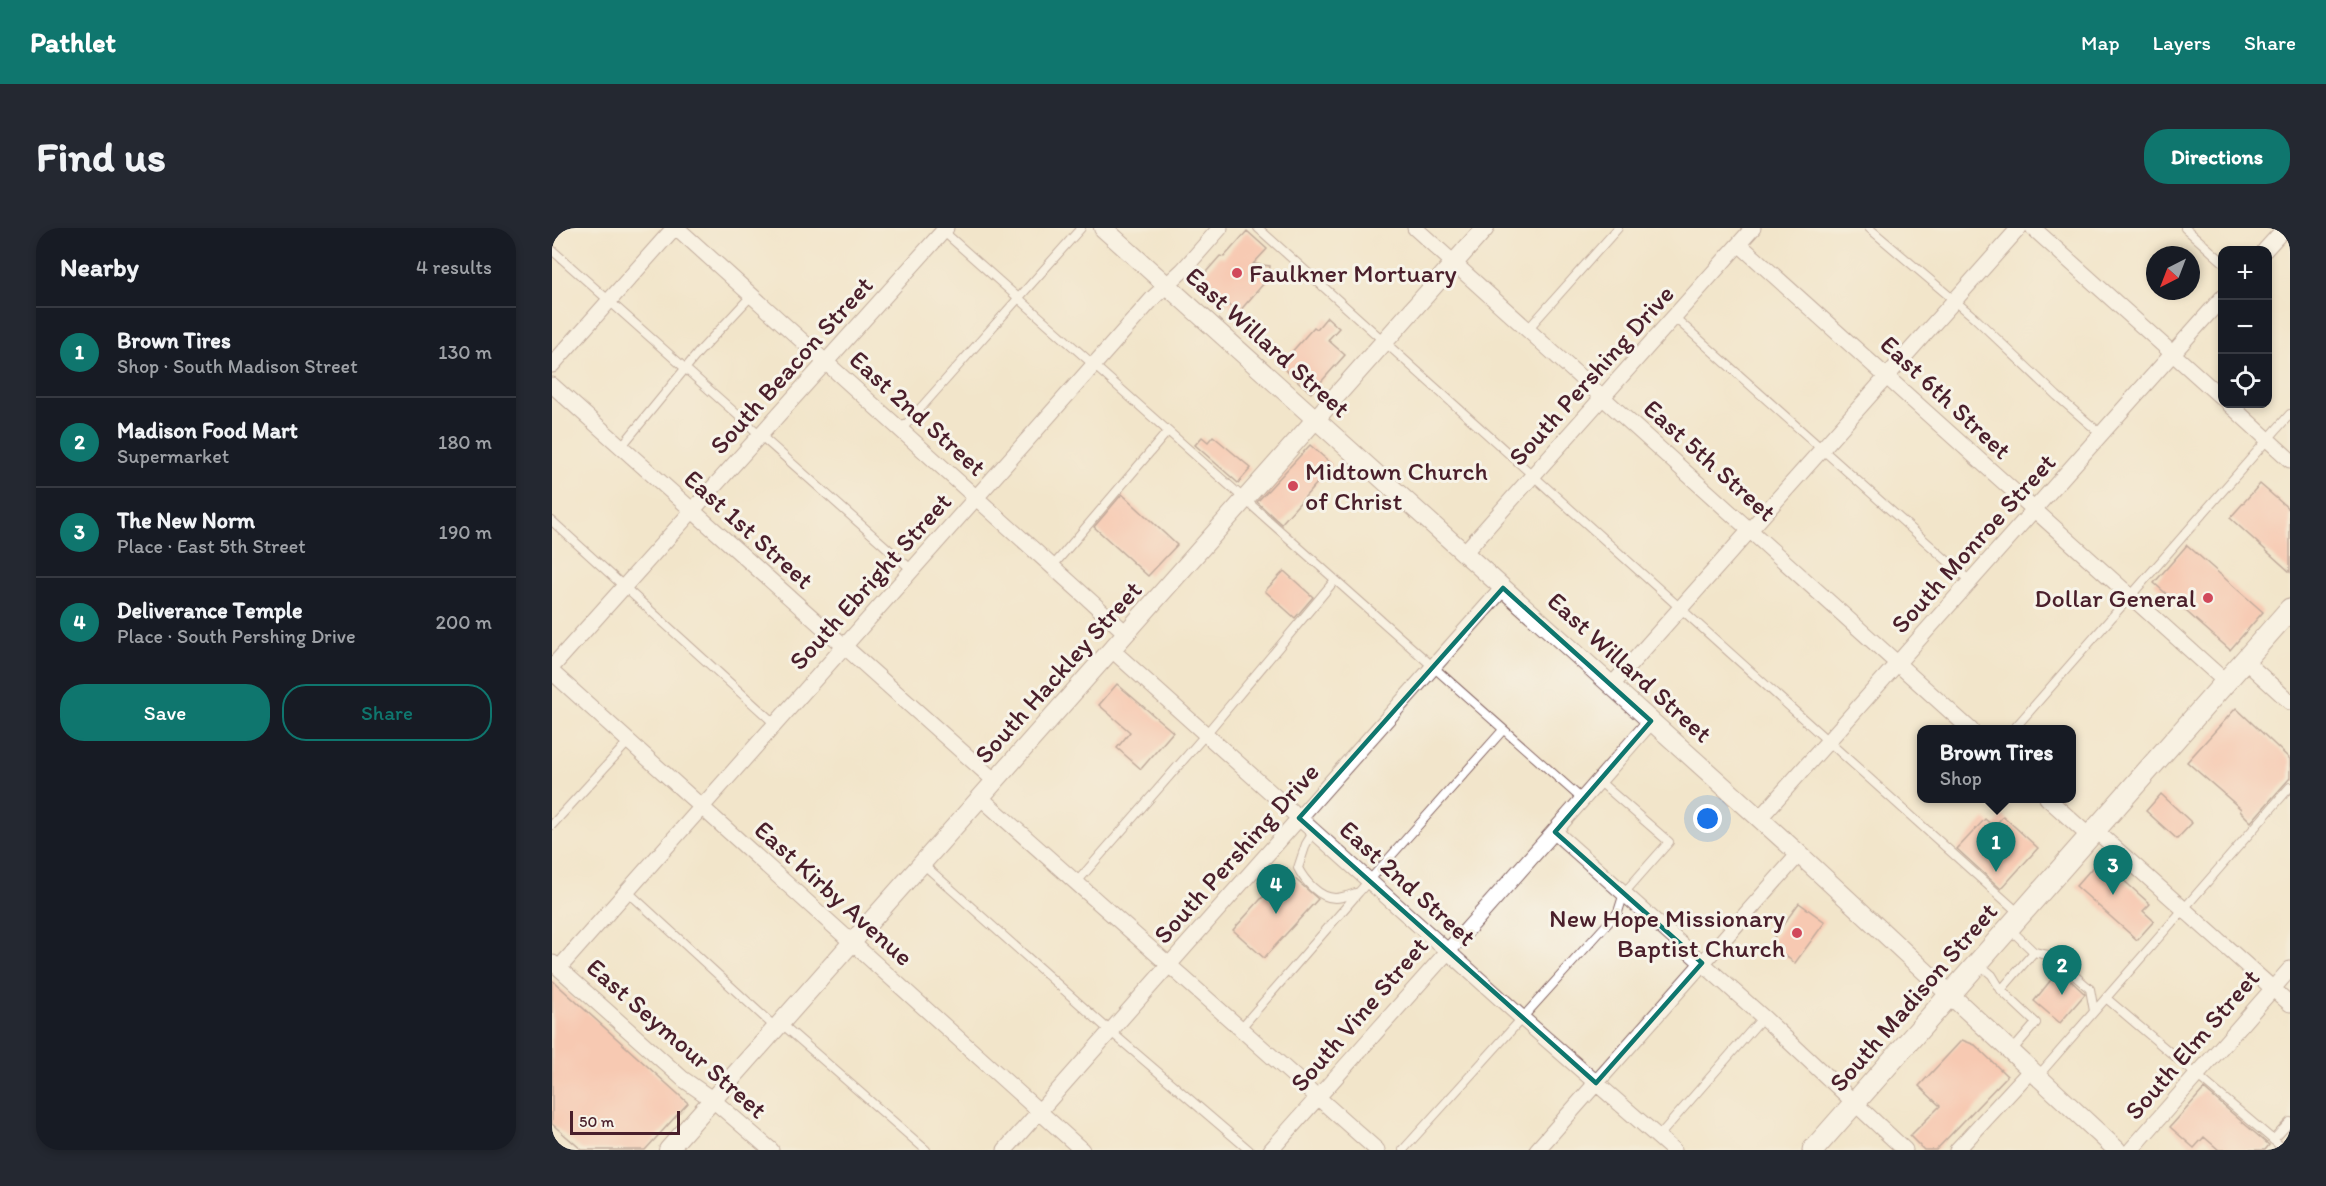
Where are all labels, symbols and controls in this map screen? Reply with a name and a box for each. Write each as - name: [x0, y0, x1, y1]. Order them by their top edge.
- text: Pathlet: [30, 25, 116, 59]
- text: Map: [2081, 30, 2120, 55]
- text: Layers: [2153, 30, 2211, 55]
- text: Share: [2244, 30, 2296, 55]
- button: Directions: [2144, 129, 2290, 184]
- text: Find us: [36, 131, 166, 182]
- north arrow: [2146, 246, 2200, 300]
- map controls: [2218, 246, 2272, 408]
- button: +: [2218, 246, 2272, 300]
- text: Nearby: [60, 251, 139, 283]
- text: 4 results: [416, 255, 492, 279]
- place label: Faulkner Mortuary: [1249, 257, 1457, 289]
- street label: East Willard Street: [1179, 260, 1357, 425]
- marker: Faulkner Mortuary: [1230, 266, 1244, 280]
- street label: South Beacon Street: [703, 269, 880, 461]
- street label: South Pershing Drive: [1501, 278, 1681, 472]
- button: −: [2218, 300, 2272, 354]
- text: Brown Tires: [117, 327, 231, 354]
- street label: East 6th Street: [1874, 328, 2018, 466]
- text: 1: [75, 340, 84, 364]
- text: 130 m: [438, 340, 492, 364]
- street label: East 2nd Street: [843, 343, 993, 483]
- text: Shop · South Madison Street: [117, 354, 358, 378]
- button: locate: [2218, 354, 2272, 408]
- street label: East 5th Street: [1637, 392, 1783, 528]
- text: Madison Food Mart: [117, 417, 298, 444]
- text: 2: [74, 430, 85, 454]
- text: 180 m: [438, 430, 492, 454]
- text: Supermarket: [117, 444, 229, 468]
- street label: South Monroe Street: [1884, 446, 2062, 640]
- place label: Midtown Church of Christ: [1305, 455, 1488, 517]
- street label: East 1st Street: [677, 462, 821, 596]
- marker: Midtown Church of Christ: [1286, 479, 1300, 493]
- street label: South Ebright Street: [782, 485, 958, 676]
- text: The New Norm: [117, 507, 255, 534]
- text: 3: [74, 520, 85, 544]
- text: 190 m: [439, 520, 492, 544]
- text: Place · East 5th Street: [117, 534, 306, 558]
- street label: South Hackley Street: [968, 574, 1149, 770]
- place label: Dollar General: [2034, 582, 2196, 614]
- street label: East Willard Street: [1541, 585, 1719, 750]
- marker: Dollar General: [2201, 591, 2215, 605]
- text: Deliverance Temple: [117, 597, 303, 624]
- text: 4: [73, 610, 86, 634]
- text: 200 m: [436, 610, 492, 634]
- text: Place · South Pershing Drive: [117, 624, 356, 648]
- button: Save: [60, 684, 270, 741]
- button: Share: [282, 684, 492, 741]
- popup: [1917, 725, 2076, 803]
- text: Brown Tires: [1940, 739, 2053, 766]
- street label: South Pershing Drive: [1146, 756, 1326, 950]
- text: Shop: [1940, 766, 1982, 790]
- your location: [1693, 804, 1722, 833]
- street label: East Kirby Avenue: [748, 813, 920, 973]
- street label: East 2nd Street: [1333, 813, 1483, 953]
- pin: 1: [1976, 822, 2016, 872]
- pin: 3: [2094, 846, 2132, 895]
- pin: 4: [1256, 864, 1296, 914]
- street label: South Madison Street: [1822, 896, 2004, 1098]
- place label: New Hope Missionary Baptist Church: [1549, 902, 1785, 964]
- marker: New Hope Missionary Baptist Church: [1790, 926, 1804, 940]
- street label: South Vine Street: [1283, 930, 1435, 1098]
- pin: 2: [2042, 946, 2082, 995]
- street label: East Seymour Street: [580, 951, 774, 1125]
- street label: South Elm Street: [2118, 962, 2266, 1126]
- scale bar: [570, 1108, 680, 1136]
- text: 50 m: [579, 1112, 614, 1131]

